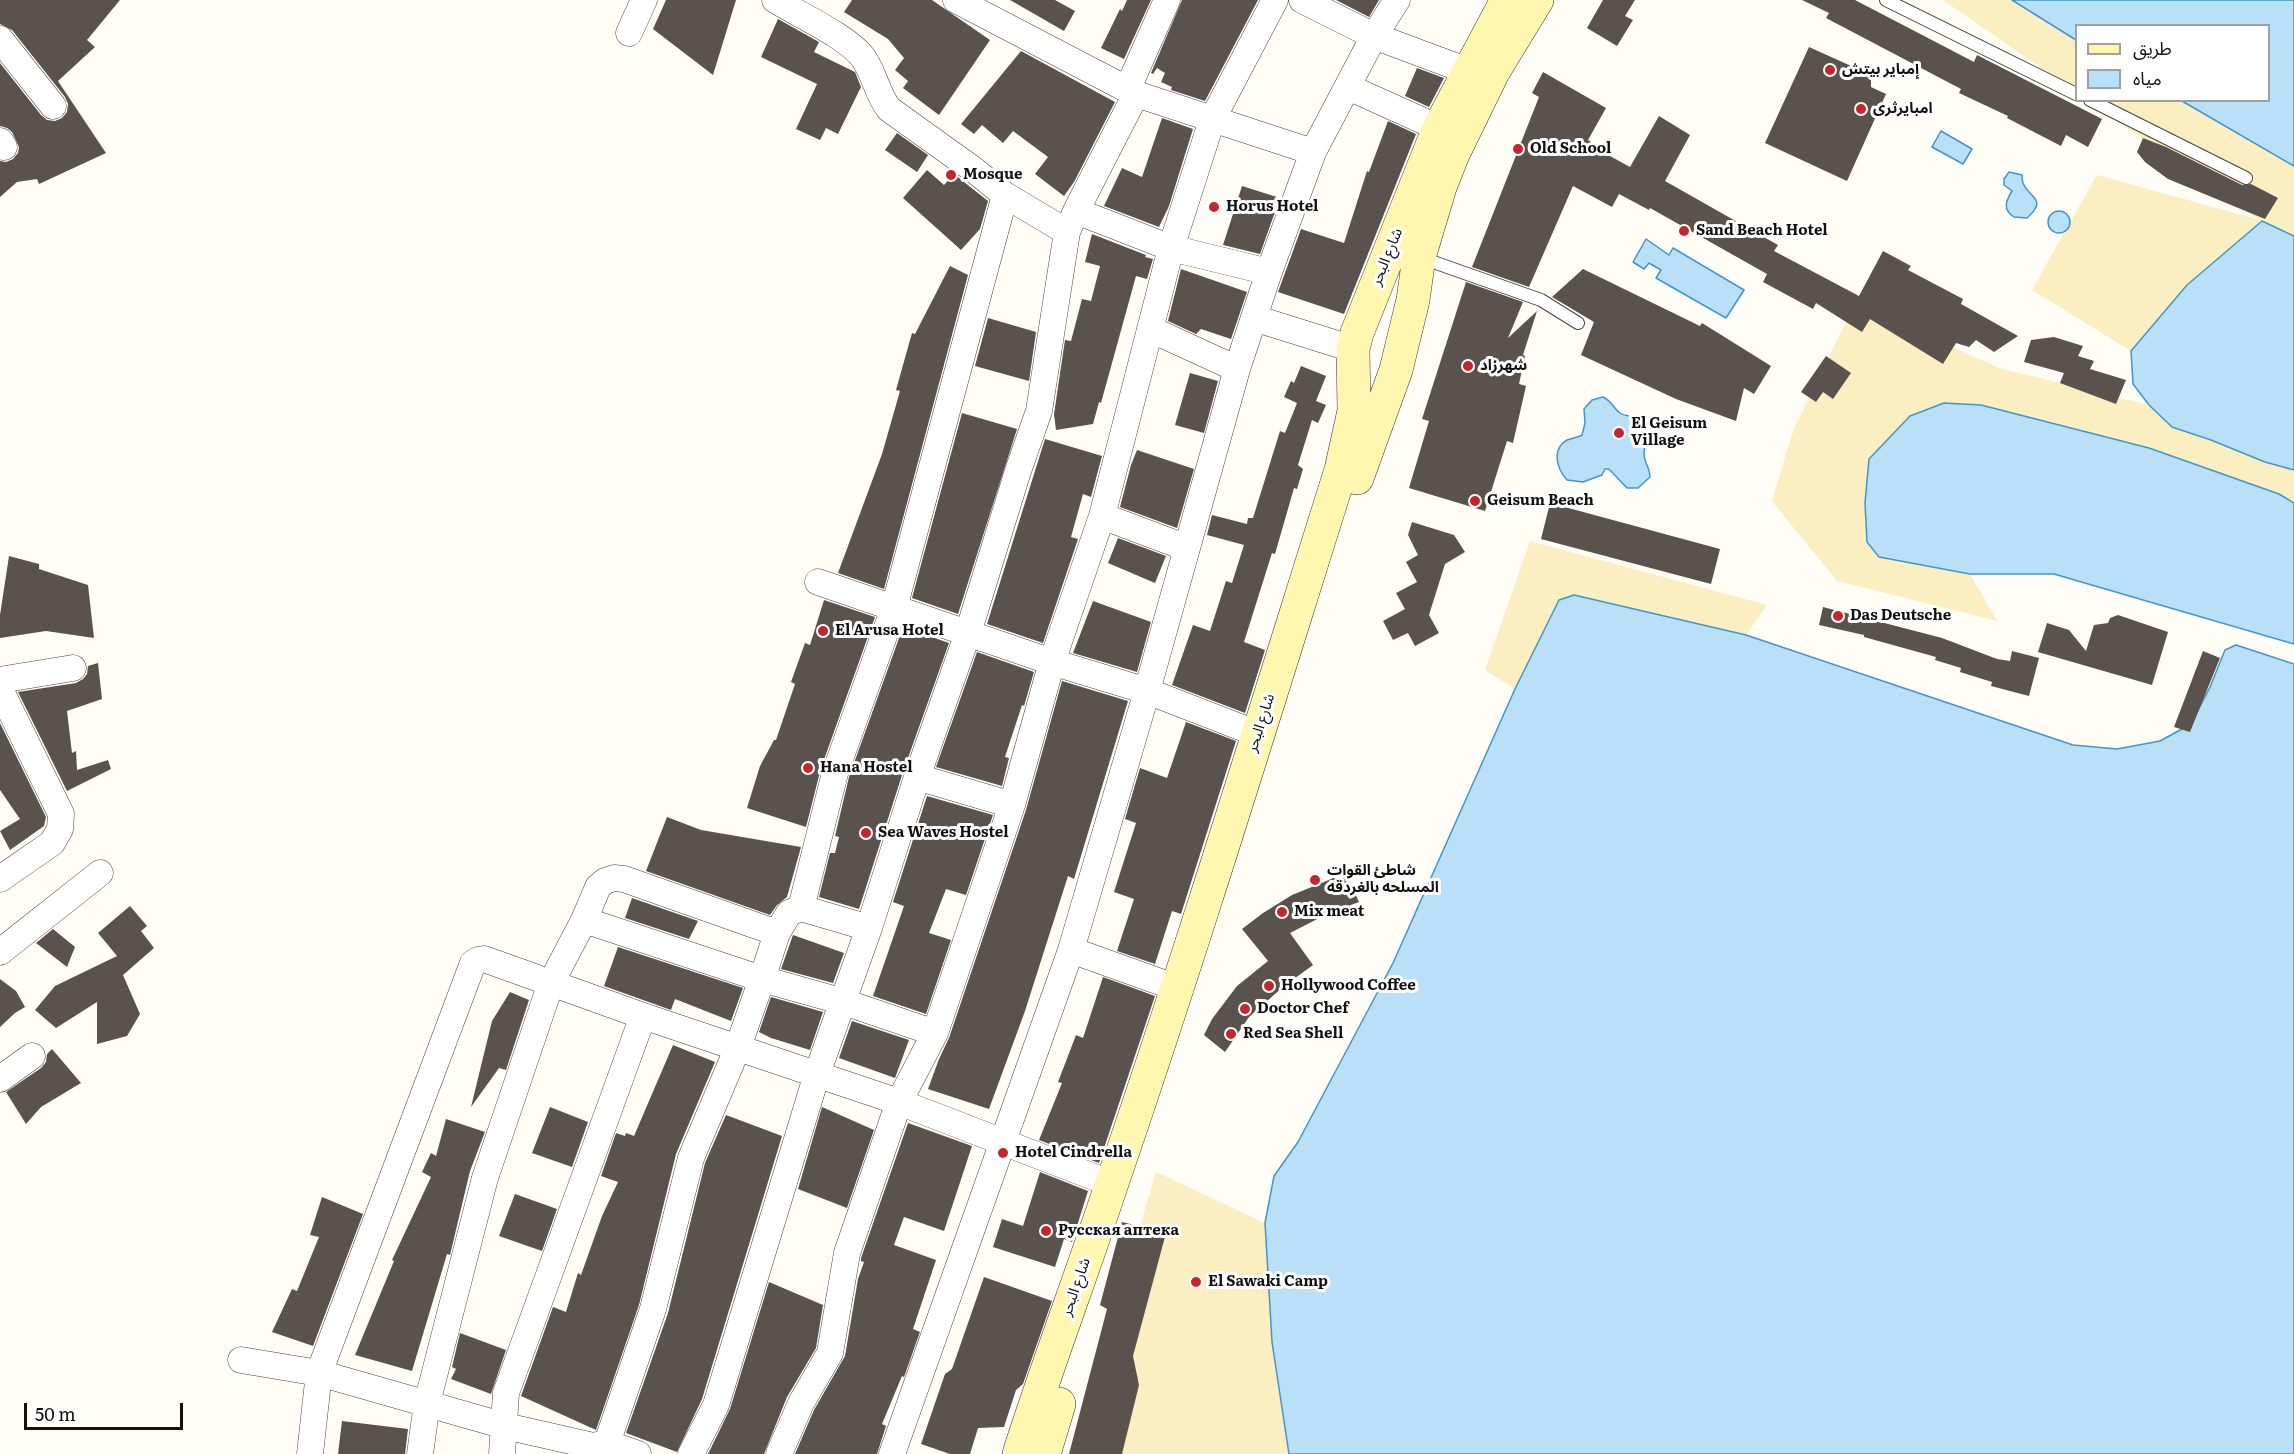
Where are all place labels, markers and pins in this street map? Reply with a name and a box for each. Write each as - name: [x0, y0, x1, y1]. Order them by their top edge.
- place label: إمباير بيتش: [1842, 61, 1919, 79]
- marker: إمباير بيتش: [1823, 63, 1837, 77]
- place label: امبايرثرى: [1873, 100, 1932, 118]
- marker: امبايرثرى: [1854, 102, 1868, 116]
- place label: Old School: [1530, 140, 1611, 158]
- marker: Old School: [1511, 142, 1525, 156]
- place label: Mosque: [963, 166, 1022, 184]
- marker: Mosque: [944, 168, 958, 182]
- place label: Horus Hotel: [1226, 198, 1318, 216]
- marker: Horus Hotel: [1207, 200, 1221, 214]
- place label: Sand Beach Hotel: [1696, 222, 1828, 240]
- marker: Sand Beach Hotel: [1677, 224, 1691, 238]
- place label: شهرزاد: [1480, 357, 1527, 375]
- marker: شهرزاد: [1461, 359, 1475, 373]
- place label: El Geisum Village: [1631, 415, 1707, 450]
- marker: El Geisum Village: [1612, 426, 1626, 440]
- place label: Geisum Beach: [1487, 492, 1594, 510]
- marker: Geisum Beach: [1468, 494, 1482, 508]
- place label: Das Deutsche: [1850, 607, 1951, 625]
- marker: Das Deutsche: [1831, 609, 1845, 623]
- place label: El Arusa Hotel: [835, 622, 944, 640]
- marker: El Arusa Hotel: [816, 624, 830, 638]
- place label: Hana Hostel: [820, 759, 913, 777]
- marker: Hana Hostel: [801, 761, 815, 775]
- place label: Sea Waves Hostel: [878, 824, 1009, 842]
- marker: Sea Waves Hostel: [859, 826, 873, 840]
- place label: شاطئ القوات المسلحه بالغردقه: [1327, 862, 1439, 897]
- marker: شاطئ القوات المسلحه بالغردقه: [1308, 873, 1322, 887]
- place label: Mix meat: [1294, 903, 1364, 921]
- marker: Mix meat: [1275, 905, 1289, 919]
- place label: Hollywood Coffee: [1281, 977, 1416, 995]
- marker: Hollywood Coffee: [1262, 979, 1276, 993]
- place label: Doctor Chef: [1257, 1000, 1349, 1018]
- marker: Doctor Chef: [1238, 1002, 1252, 1016]
- place label: Red Sea Shell: [1243, 1025, 1343, 1043]
- marker: Red Sea Shell: [1224, 1027, 1238, 1041]
- place label: Hotel Cindrella: [1015, 1144, 1132, 1162]
- marker: Hotel Cindrella: [996, 1146, 1010, 1160]
- place label: Русская аптека: [1058, 1222, 1179, 1240]
- marker: Русская аптека: [1039, 1224, 1053, 1238]
- place label: El Sawaki Camp: [1208, 1273, 1328, 1291]
- marker: El Sawaki Camp: [1189, 1275, 1203, 1289]

